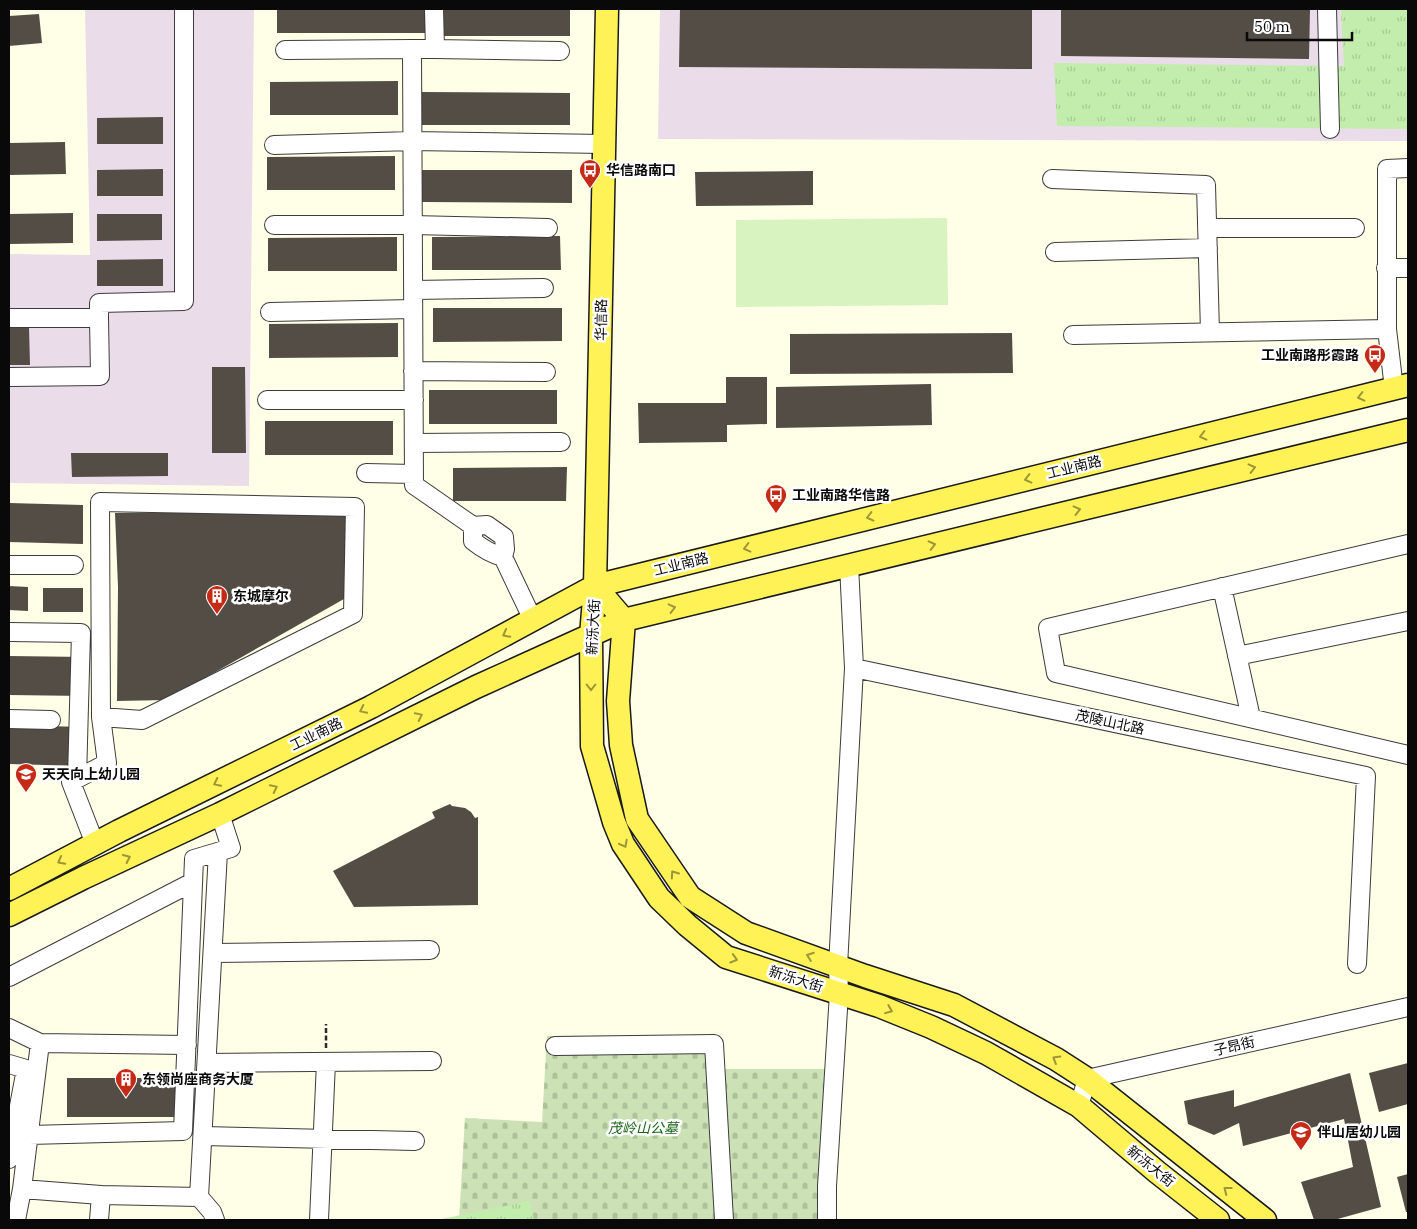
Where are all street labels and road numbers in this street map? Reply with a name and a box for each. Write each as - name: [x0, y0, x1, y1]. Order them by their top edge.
- street label: 华信路: [592, 299, 610, 341]
- street label: 工业南路: [1045, 451, 1103, 483]
- street label: 工业南路: [652, 548, 710, 580]
- street label: 新泺大街: [583, 599, 603, 655]
- street label: 茂陵山北路: [1074, 706, 1146, 738]
- street label: 工业南路: [287, 714, 345, 754]
- street label: 新泺大街: [767, 962, 825, 996]
- street label: 子昂街: [1212, 1033, 1256, 1059]
- street label: 新泺大街: [1124, 1141, 1178, 1191]

